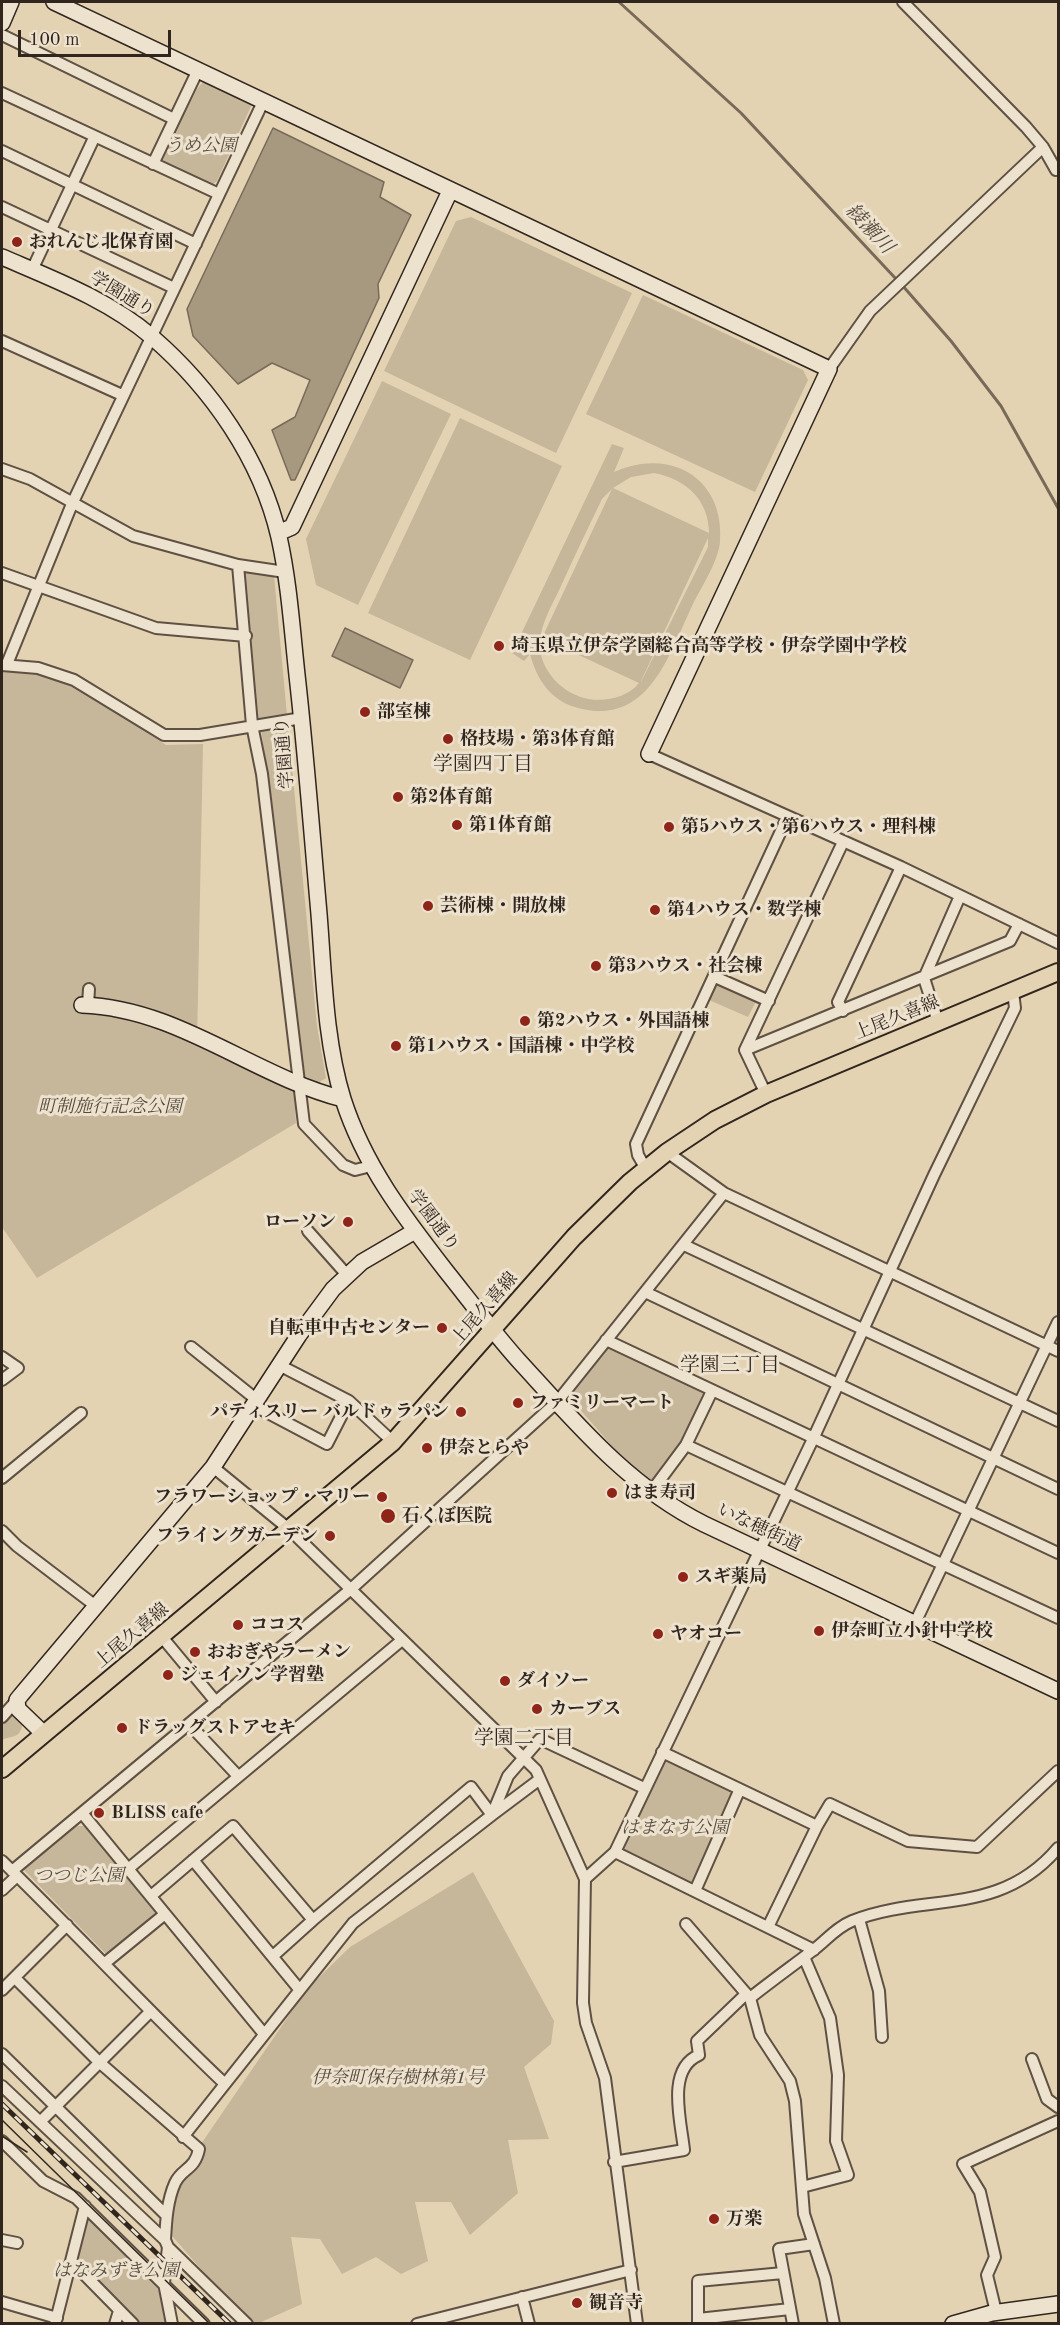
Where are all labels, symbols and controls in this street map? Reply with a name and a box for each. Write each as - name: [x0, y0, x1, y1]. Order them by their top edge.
- scale bar: [21, 18, 174, 56]
- text: 100 m: [29, 31, 80, 49]
- park label: うめ公園: [165, 135, 237, 157]
- water label: 綾瀬川: [840, 199, 898, 259]
- place label: おれんじ北保育園: [29, 231, 173, 253]
- marker: おれんじ北保育園: [10, 235, 24, 249]
- street label: 学園通り: [86, 267, 158, 323]
- place label: 埼玉県立伊奈学園総合高等学校・伊奈学園中学校: [511, 635, 907, 657]
- marker: 埼玉県立伊奈学園総合高等学校・伊奈学園中学校: [492, 639, 506, 653]
- place label: 部室棟: [377, 701, 431, 723]
- marker: 部室棟: [358, 705, 372, 719]
- street label: 学園通り: [271, 716, 299, 790]
- place label: 格技場・第3体育館: [460, 728, 614, 750]
- marker: 格技場・第3体育館: [441, 732, 455, 746]
- district label: 学園四丁目: [433, 753, 533, 777]
- place label: 第2体育館: [410, 786, 492, 808]
- marker: 第2体育館: [391, 790, 405, 804]
- place label: 第1体育館: [469, 814, 551, 836]
- place label: 第5ハウス・第6ハウス・理科棟: [681, 816, 936, 838]
- marker: 第1体育館: [450, 818, 464, 832]
- marker: 第5ハウス・第6ハウス・理科棟: [662, 820, 676, 834]
- place label: 芸術棟・開放棟: [440, 895, 566, 917]
- marker: 芸術棟・開放棟: [421, 899, 435, 913]
- place label: 第4ハウス・数学棟: [667, 899, 821, 921]
- marker: 第4ハウス・数学棟: [648, 903, 662, 917]
- place label: 第3ハウス・社会棟: [608, 955, 762, 977]
- marker: 第3ハウス・社会棟: [589, 959, 603, 973]
- street label: 上尾久喜線: [851, 991, 943, 1045]
- place label: 第2ハウス・外国語棟: [537, 1010, 709, 1032]
- marker: 第2ハウス・外国語棟: [518, 1014, 532, 1028]
- place label: 第1ハウス・国語棟・中学校: [408, 1035, 634, 1057]
- marker: 第1ハウス・国語棟・中学校: [389, 1039, 403, 1053]
- park label: 町制施行記念公園: [38, 1096, 182, 1118]
- street label: 学園通り: [403, 1186, 463, 1256]
- place label: ローソン: [264, 1211, 336, 1233]
- marker: ローソン: [341, 1215, 355, 1229]
- street label: 上尾久喜線: [447, 1268, 523, 1350]
- place label: 自転車中古センター: [268, 1317, 430, 1339]
- marker: 自転車中古センター: [435, 1321, 449, 1335]
- district label: 学園三丁目: [680, 1354, 780, 1378]
- place label: ファミリーマート: [530, 1392, 674, 1414]
- marker: ファミリーマート: [511, 1396, 525, 1410]
- place label: パティスリー バルドゥラパン: [210, 1401, 449, 1423]
- marker: パティスリー バルドゥラパン: [454, 1405, 468, 1419]
- place label: 伊奈とらや: [439, 1437, 529, 1459]
- marker: 伊奈とらや: [420, 1441, 434, 1455]
- place label: はま寿司: [624, 1482, 696, 1504]
- place label: フラワーショップ・マリー: [154, 1486, 370, 1508]
- marker: はま寿司: [605, 1486, 619, 1500]
- marker: フラワーショップ・マリー: [375, 1490, 389, 1504]
- street label: いな穂街道: [714, 1499, 804, 1557]
- place label: 石くぼ医院: [402, 1505, 492, 1527]
- marker: 石くぼ医院: [379, 1507, 397, 1525]
- place label: フライングガーデン: [156, 1525, 318, 1547]
- marker: フライングガーデン: [323, 1529, 337, 1543]
- place label: スギ薬局: [695, 1566, 767, 1588]
- marker: スギ薬局: [676, 1570, 690, 1584]
- street label: 上尾久喜線: [91, 1599, 173, 1673]
- place label: ココス: [250, 1614, 304, 1636]
- marker: ココス: [231, 1618, 245, 1632]
- place label: 伊奈町立小針中学校: [831, 1620, 993, 1642]
- place label: ヤオコー: [670, 1623, 742, 1645]
- marker: 伊奈町立小針中学校: [812, 1624, 826, 1638]
- marker: ヤオコー: [651, 1627, 665, 1641]
- place label: おおぎやラーメン: [207, 1641, 351, 1663]
- marker: おおぎやラーメン: [188, 1645, 202, 1659]
- place label: ジェイソン学習塾: [180, 1664, 324, 1686]
- marker: ジェイソン学習塾: [161, 1668, 175, 1682]
- place label: ダイソー: [517, 1670, 589, 1692]
- marker: ダイソー: [498, 1674, 512, 1688]
- place label: カーブス: [549, 1698, 621, 1720]
- marker: カーブス: [530, 1702, 544, 1716]
- place label: ドラッグストアセキ: [134, 1717, 296, 1739]
- marker: ドラッグストアセキ: [115, 1721, 129, 1735]
- district label: 学園二丁目: [474, 1727, 574, 1751]
- place label: BLISS cafe: [111, 1802, 203, 1824]
- marker: BLISS cafe: [92, 1806, 106, 1820]
- park label: はまなす公園: [621, 1817, 729, 1839]
- park label: つつじ公園: [34, 1865, 124, 1887]
- park label: 伊奈町保存樹林第1号: [312, 2067, 484, 2089]
- place label: 万楽: [726, 2208, 762, 2230]
- marker: 万楽: [707, 2212, 721, 2226]
- park label: はなみずき公園: [53, 2260, 179, 2282]
- place label: 観音寺: [589, 2292, 643, 2314]
- marker: 観音寺: [570, 2296, 584, 2310]

